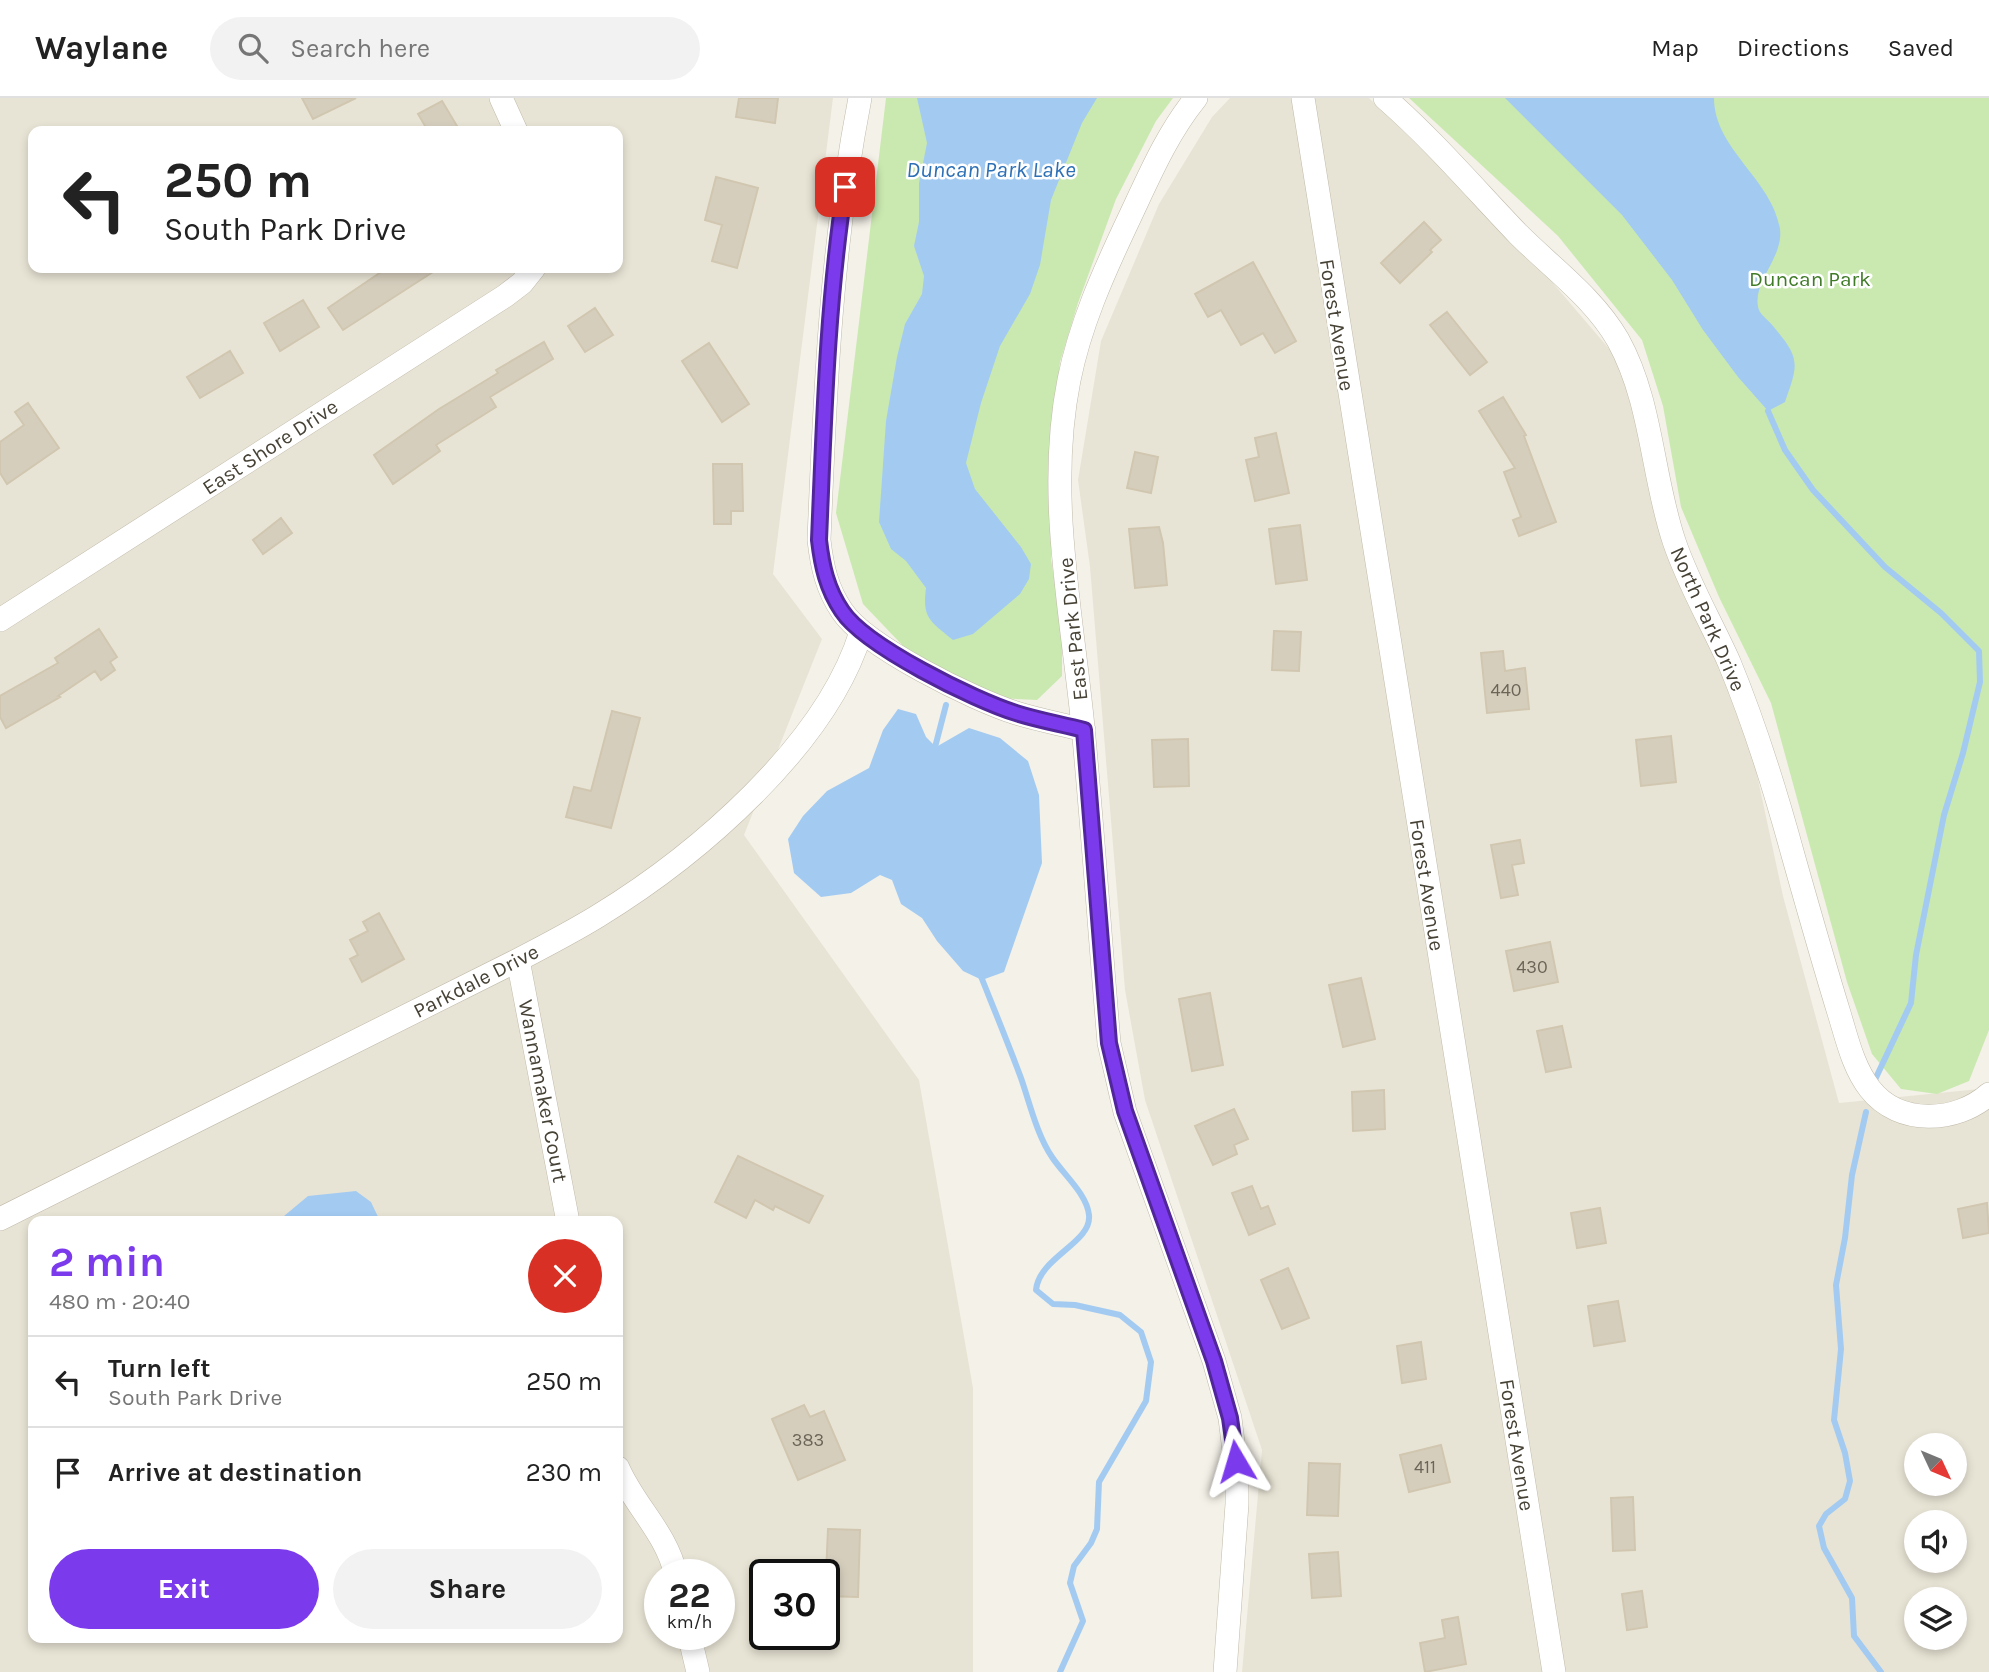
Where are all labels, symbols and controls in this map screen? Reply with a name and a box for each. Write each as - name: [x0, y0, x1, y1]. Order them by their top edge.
- search box: [210, 17, 700, 80]
- text: Waylane: [35, 29, 168, 67]
- icon: search: [234, 29, 272, 67]
- text: Search here: [290, 33, 430, 64]
- text: Map: [1651, 34, 1699, 62]
- text: Directions: [1737, 34, 1850, 62]
- text: Saved: [1888, 34, 1954, 62]
- text: 250 m: [164, 152, 312, 209]
- icon: left: [49, 154, 140, 245]
- water label: Duncan Park Lake: [906, 156, 1076, 183]
- pin: [815, 157, 875, 217]
- icon: arrive: [826, 168, 864, 206]
- text: South Park Drive: [164, 211, 406, 248]
- street label: Forest Avenue: [1315, 257, 1359, 393]
- park label: Duncan Park: [1749, 267, 1871, 291]
- street label: East Shore Drive: [198, 394, 342, 500]
- street label: North Park Drive: [1665, 543, 1751, 695]
- street label: East Park Drive: [1054, 556, 1092, 702]
- house number: 440: [1491, 679, 1521, 701]
- street label: Forest Avenue: [1405, 817, 1449, 953]
- street label: Parkdale Drive: [409, 939, 543, 1023]
- house number: 430: [1516, 956, 1548, 978]
- street label: Wannamaker Court: [514, 998, 572, 1184]
- text: 2 min: [49, 1237, 165, 1287]
- button: close: [528, 1239, 602, 1313]
- text: 480 m · 20:40: [49, 1288, 190, 1315]
- text: Turn left: [108, 1353, 210, 1384]
- icon: left: [49, 1363, 87, 1401]
- text: 250 m: [526, 1366, 602, 1397]
- street label: Forest Avenue: [1495, 1377, 1539, 1513]
- text: South Park Drive: [108, 1384, 282, 1411]
- position arrow: [1199, 1424, 1273, 1498]
- house number: 383: [792, 1429, 824, 1451]
- north arrow: [1904, 1433, 1967, 1496]
- map controls: [1904, 1433, 1967, 1650]
- icon: arrive: [49, 1454, 87, 1492]
- house number: 411: [1414, 1456, 1436, 1478]
- text: Arrive at destination: [108, 1457, 362, 1488]
- text: 230 m: [526, 1457, 602, 1488]
- button: sound: [1904, 1510, 1967, 1573]
- button: Exit: [49, 1549, 319, 1629]
- button: Share: [333, 1549, 602, 1629]
- speed limit sign: 30: [749, 1559, 840, 1650]
- text: 22: [668, 1575, 711, 1616]
- button: layers: [1904, 1587, 1967, 1650]
- text: km/h: [667, 1611, 712, 1633]

